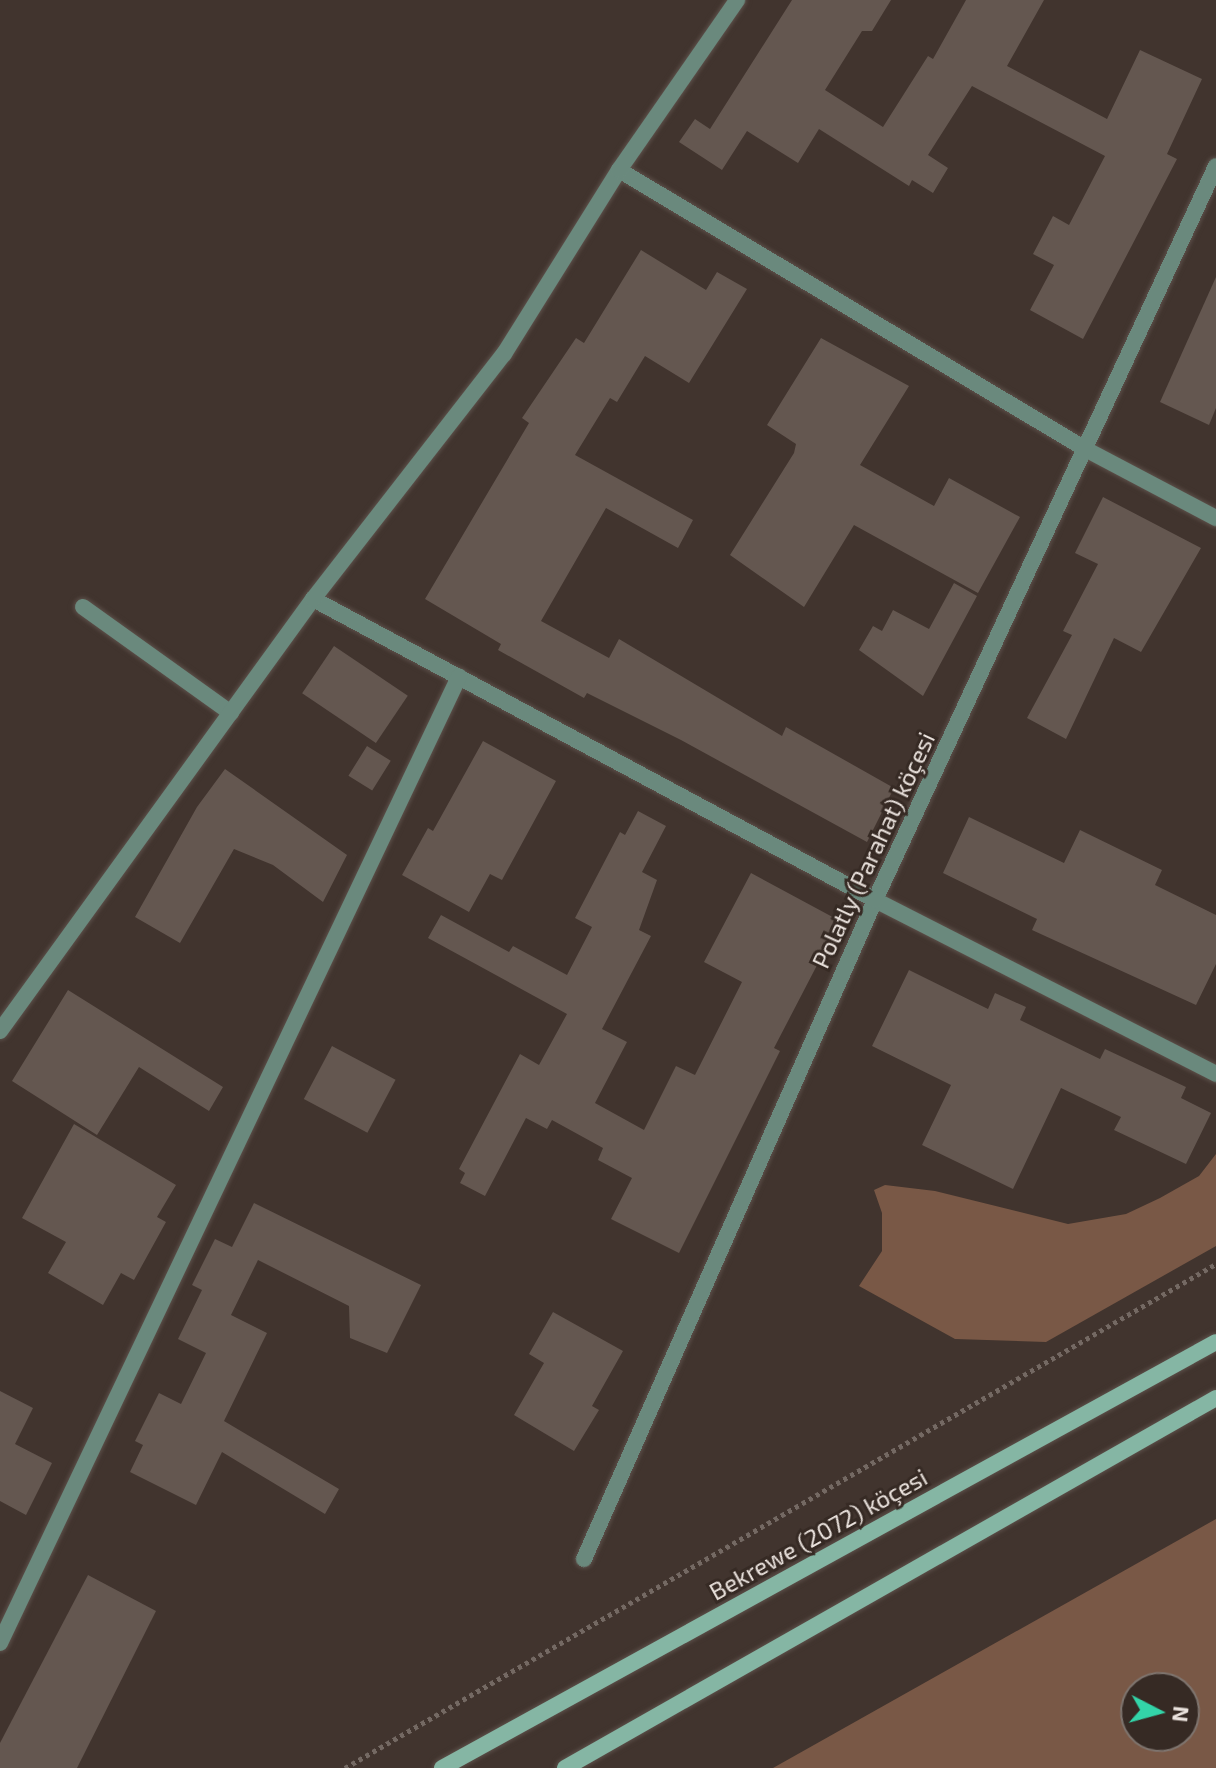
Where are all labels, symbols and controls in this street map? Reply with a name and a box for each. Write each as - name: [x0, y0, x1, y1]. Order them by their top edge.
- street label: Polatly (Parahat) köçesi: [806, 727, 940, 973]
- street label: Bekrewe (2072) köçesi: [704, 1462, 932, 1606]
- north arrow: [1120, 1672, 1200, 1752]
- text: N: [1168, 1705, 1196, 1724]

